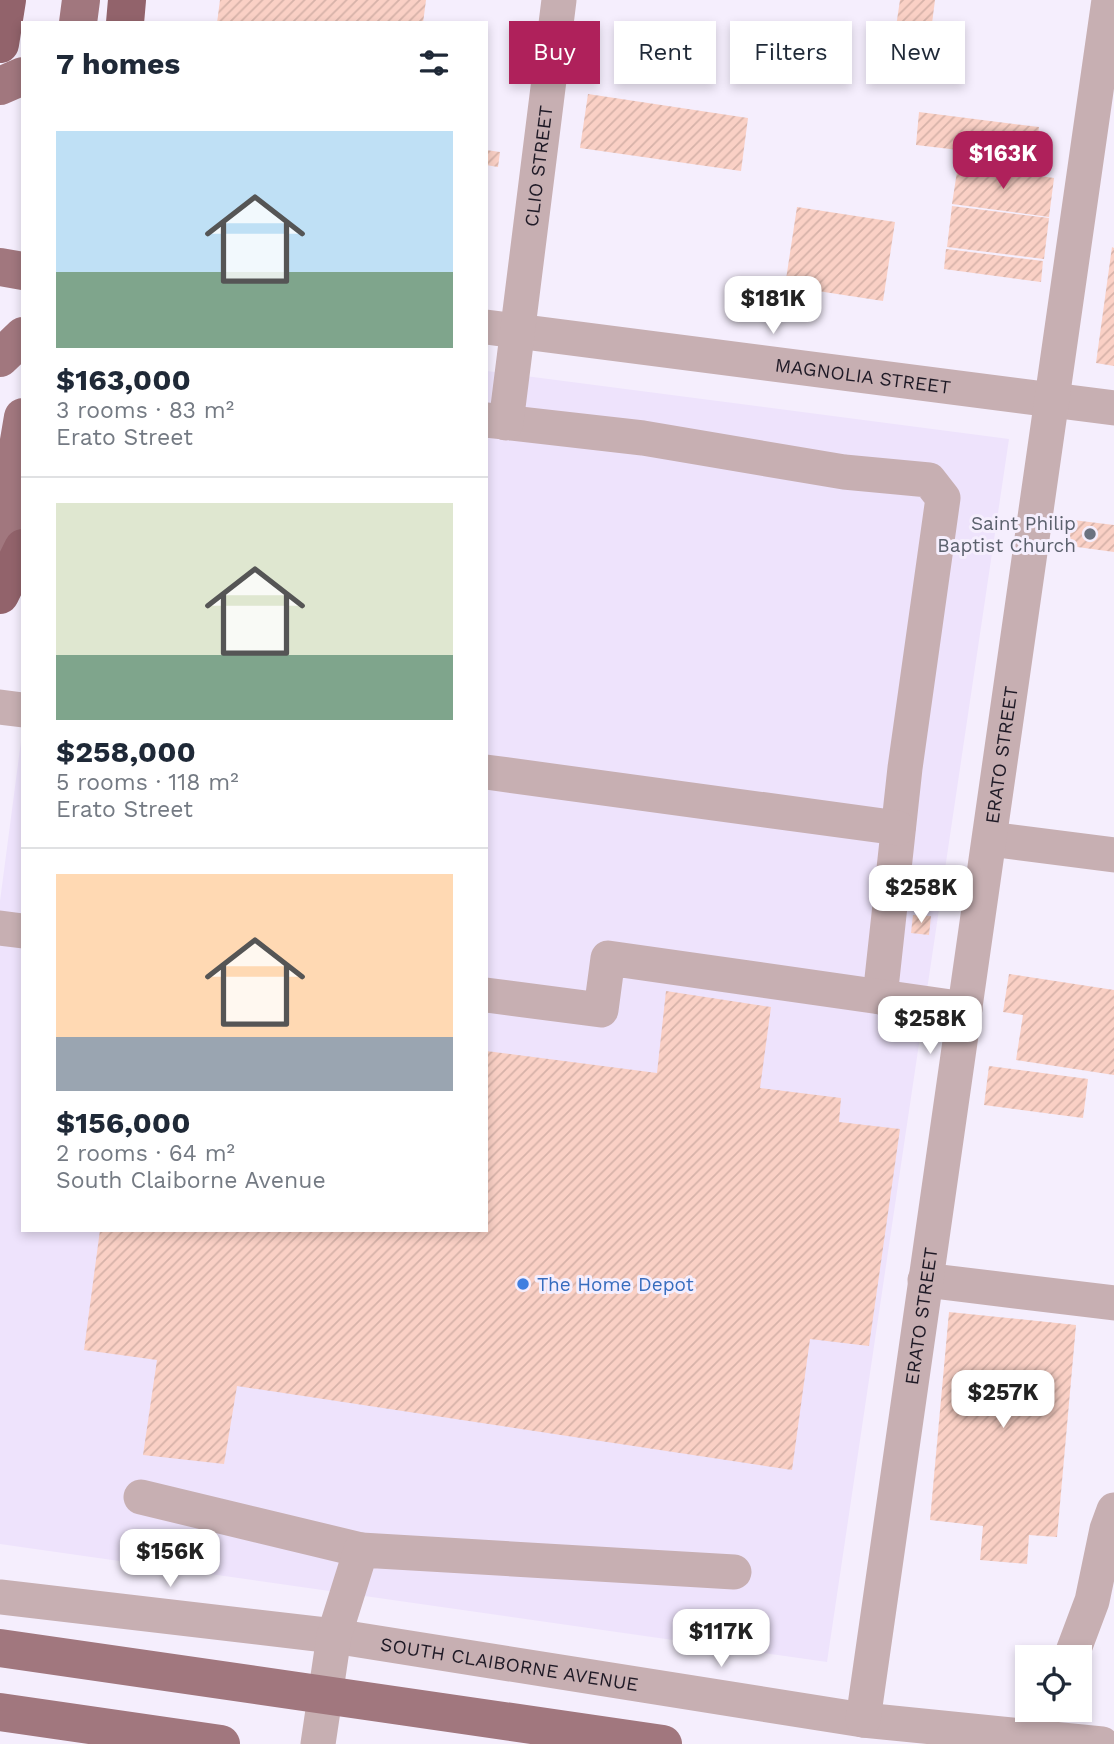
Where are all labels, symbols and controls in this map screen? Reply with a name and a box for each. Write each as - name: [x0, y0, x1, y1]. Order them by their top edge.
- chip: Buy: [509, 21, 600, 84]
- chip: Rent: [614, 21, 716, 84]
- chip: Filters: [730, 21, 852, 84]
- chip: New: [866, 21, 965, 84]
- icon: filters: [415, 44, 453, 82]
- text: 7 homes: [56, 46, 180, 81]
- street label: CLIO STREET: [519, 104, 557, 228]
- pin: $163K: [954, 132, 1052, 191]
- text: $163K: [969, 140, 1037, 167]
- icon: home: [192, 176, 318, 302]
- pin: $181K: [724, 276, 822, 336]
- text: $181K: [741, 285, 805, 312]
- street label: MAGNOLIA STREET: [774, 353, 952, 398]
- text: $163,000: [56, 362, 191, 397]
- text: 3 rooms · 83 m²: [56, 397, 234, 424]
- text: Erato Street: [56, 424, 193, 451]
- place label: Saint Philip Baptist Church: [937, 512, 1076, 557]
- marker: Saint Philip Baptist Church: [1082, 526, 1098, 542]
- icon: home: [192, 548, 318, 674]
- street label: ERATO STREET: [980, 684, 1022, 825]
- text: $258,000: [56, 734, 196, 769]
- text: 5 rooms · 118 m²: [56, 769, 239, 796]
- text: Erato Street: [56, 796, 193, 823]
- pin: $258K: [872, 866, 970, 925]
- text: $258K: [885, 874, 957, 901]
- icon: home: [192, 919, 318, 1045]
- pin: $258K: [881, 996, 979, 1056]
- text: $258K: [894, 1005, 966, 1032]
- text: $156,000: [56, 1105, 191, 1140]
- text: 2 rooms · 64 m²: [56, 1140, 235, 1167]
- text: South Claiborne Avenue: [56, 1167, 326, 1194]
- street label: ERATO STREET: [900, 1246, 942, 1386]
- place label: The Home Depot: [537, 1273, 694, 1296]
- marker: The Home Depot: [515, 1276, 531, 1292]
- pin: $257K: [954, 1370, 1052, 1430]
- text: $257K: [967, 1379, 1039, 1406]
- pin: $156K: [121, 1530, 219, 1589]
- text: $156K: [136, 1538, 204, 1565]
- pin: $117K: [672, 1610, 770, 1669]
- text: $117K: [689, 1618, 753, 1645]
- street label: SOUTH CLAIBORNE AVENUE: [379, 1632, 640, 1696]
- map controls: [1015, 1645, 1092, 1722]
- button: locate: [1015, 1645, 1092, 1722]

